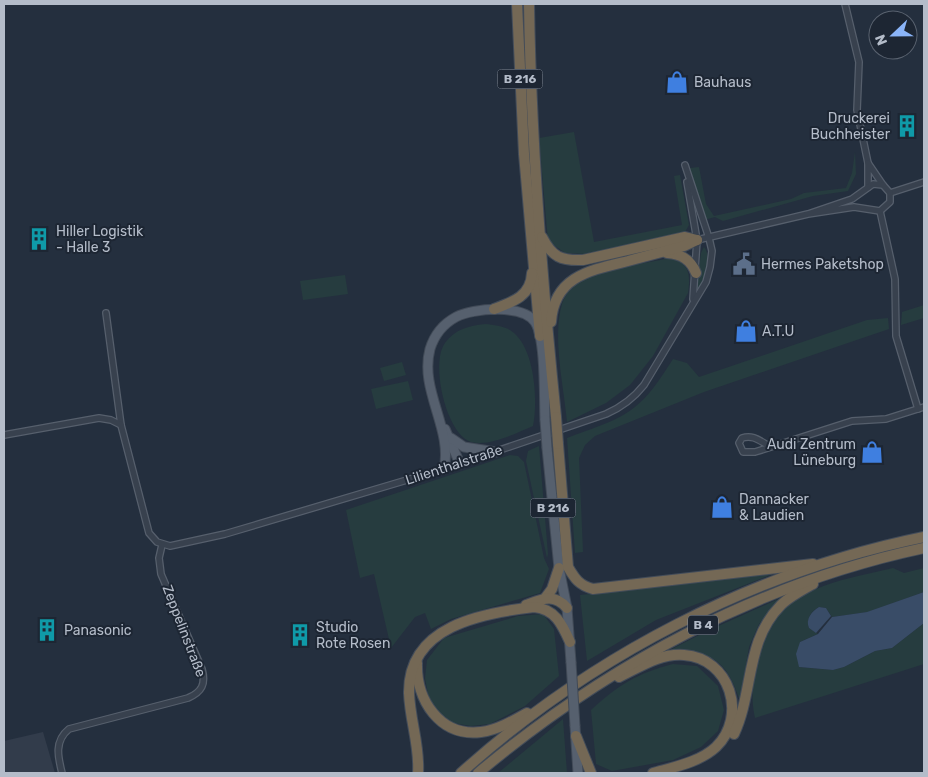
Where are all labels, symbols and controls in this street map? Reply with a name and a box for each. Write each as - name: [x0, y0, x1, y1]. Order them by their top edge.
- north arrow: [868, 10, 918, 60]
- text: N: [872, 32, 891, 48]
- shop icon: Bauhaus: [664, 69, 690, 95]
- road number: B 216: [498, 70, 542, 88]
- place label: Bauhaus: [694, 74, 751, 91]
- place label: Druckerei Buchheister: [810, 110, 891, 143]
- building icon: Druckerei Buchheister: [894, 113, 920, 139]
- place label: Hiller Logistik - Halle 3: [56, 223, 144, 256]
- building icon: Hiller Logistik - Halle 3: [26, 226, 52, 252]
- public building icon: Hermes Paketshop: [731, 251, 757, 277]
- place label: Hermes Paketshop: [761, 256, 884, 273]
- shop icon: A.T.U: [733, 318, 759, 344]
- place label: A.T.U: [762, 323, 794, 340]
- place label: Audi Zentrum Lüneburg: [767, 436, 856, 469]
- shop icon: Audi Zentrum Lüneburg: [859, 439, 885, 465]
- street label: Lilienthalstraße: [403, 441, 505, 489]
- place label: Dannacker & Laudien: [739, 491, 810, 524]
- shop icon: Dannacker & Laudien: [709, 494, 735, 520]
- road number: B 216: [530, 498, 576, 518]
- street label: Zeppelinstraße: [159, 582, 209, 680]
- road number: B 4: [688, 616, 718, 634]
- building icon: Panasonic: [34, 617, 60, 643]
- place label: Studio Rote Rosen: [316, 619, 390, 652]
- place label: Panasonic: [64, 622, 132, 639]
- building icon: Studio Rote Rosen: [287, 622, 313, 648]

